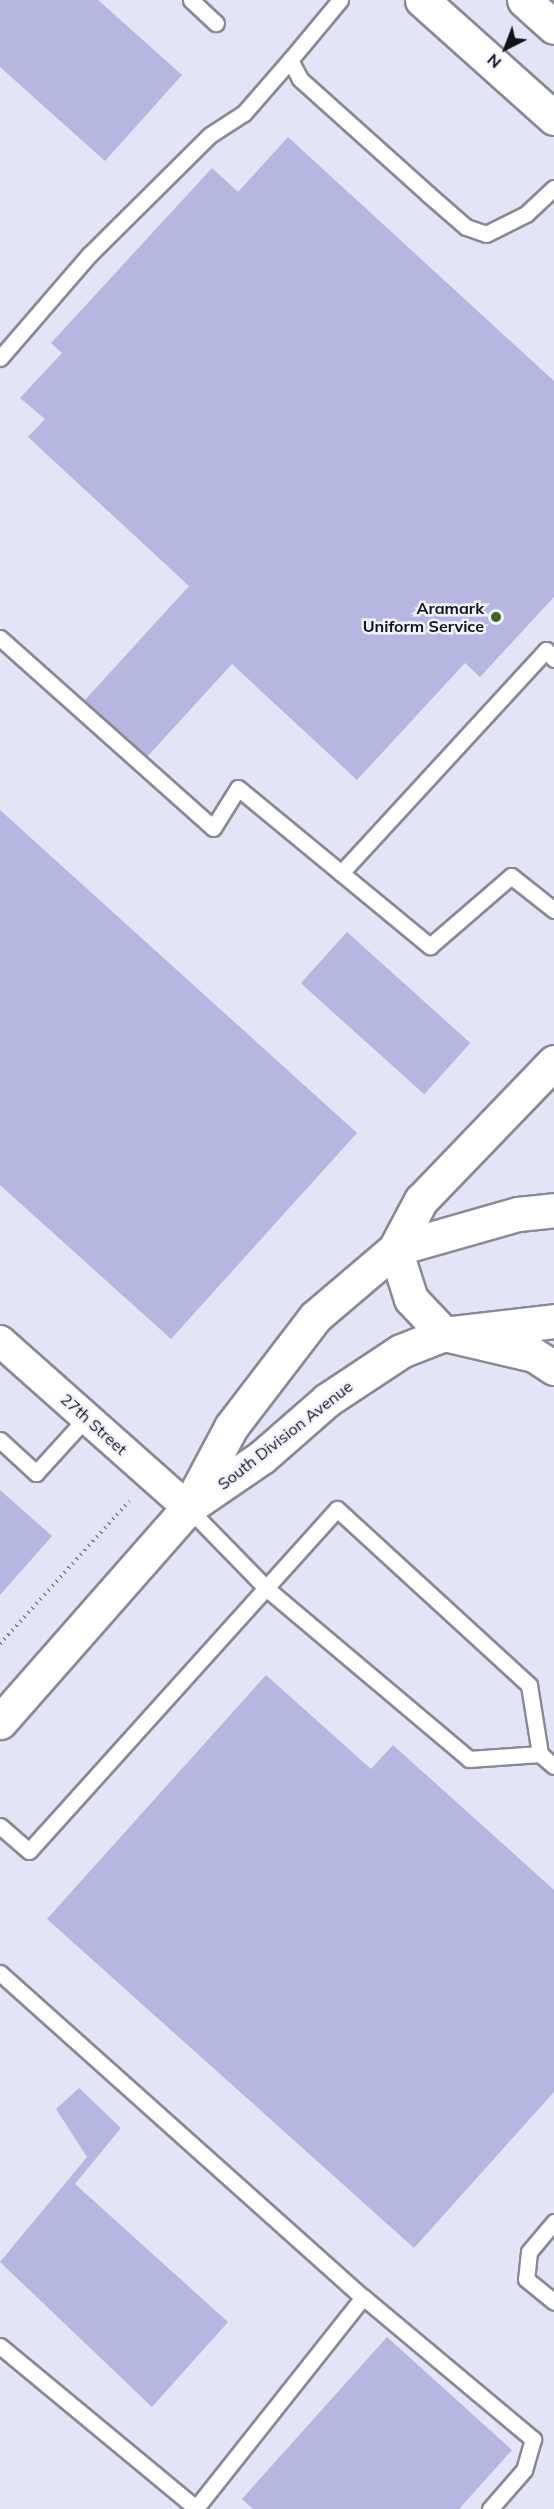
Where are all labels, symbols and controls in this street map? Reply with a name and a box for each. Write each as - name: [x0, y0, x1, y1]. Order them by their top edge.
- north arrow: [476, 18, 536, 78]
- text: N: [483, 50, 505, 73]
- place label: Aramark Uniform Service: [363, 598, 484, 636]
- marker: Aramark Uniform Service: [489, 610, 503, 624]
- street label: South Division Avenue: [214, 1376, 356, 1494]
- street label: 27th Street: [57, 1389, 131, 1459]

